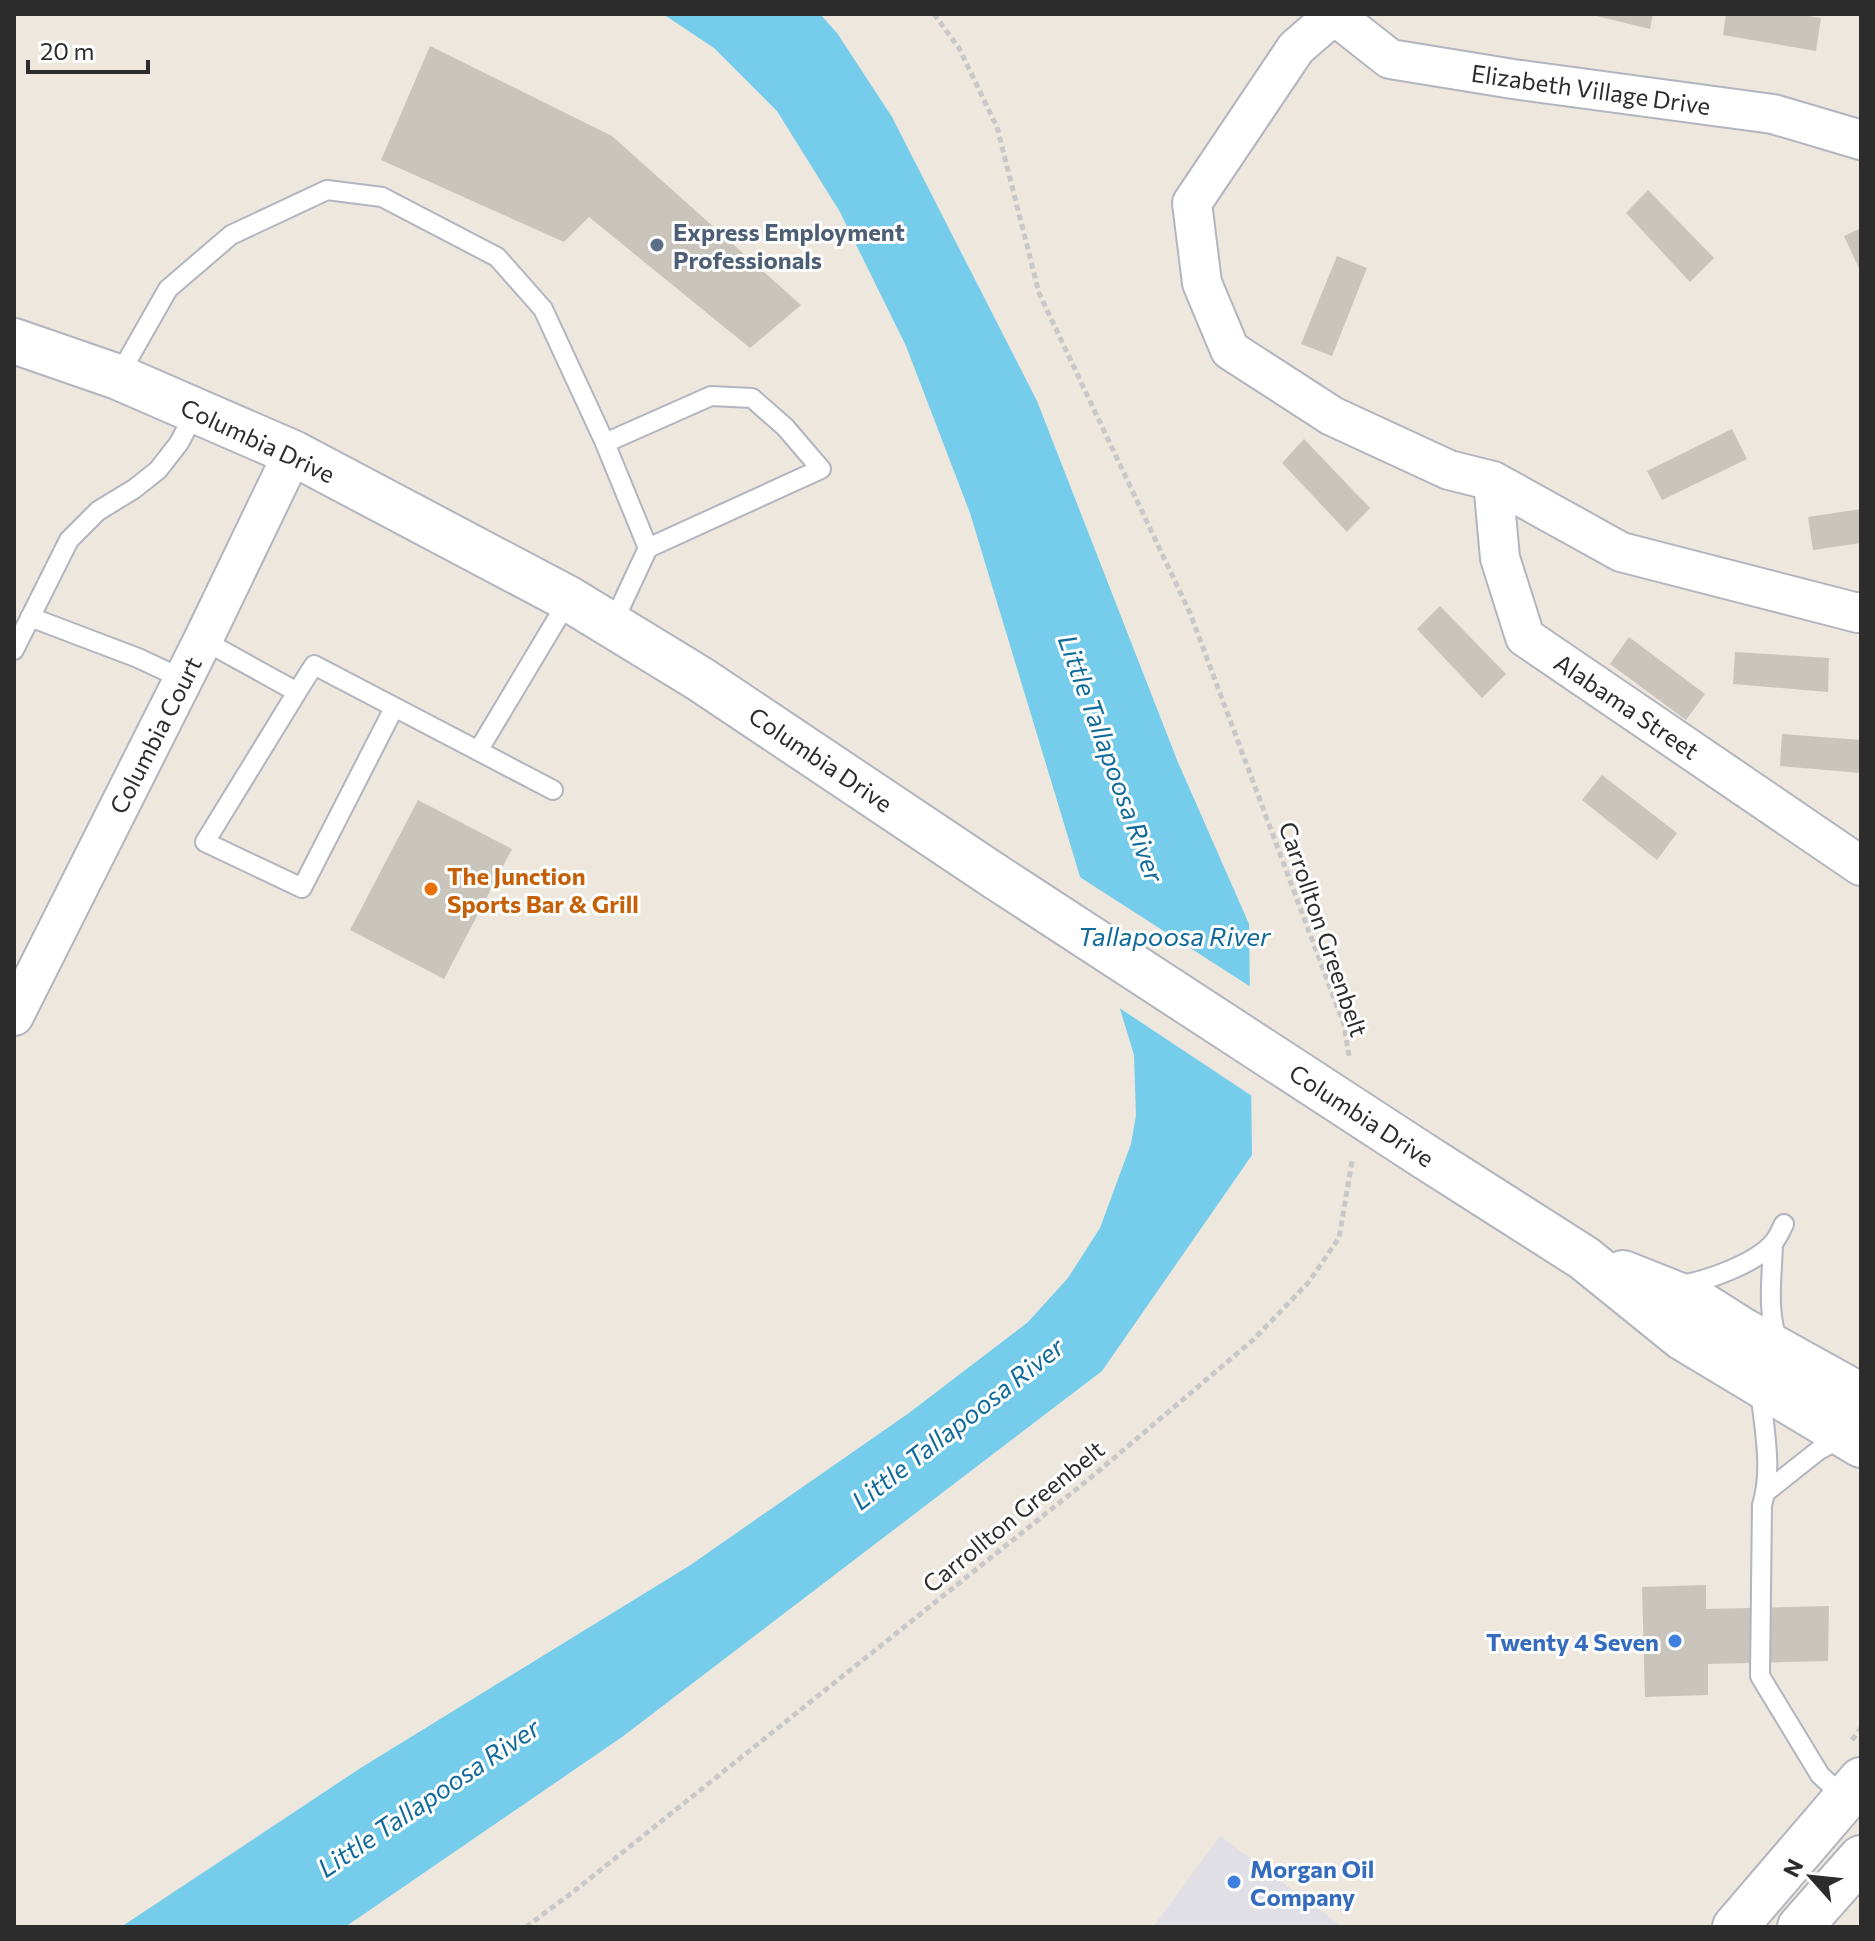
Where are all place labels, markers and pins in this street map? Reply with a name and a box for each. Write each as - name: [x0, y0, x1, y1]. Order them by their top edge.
- place label: Express Employment Professionals: [673, 217, 905, 274]
- marker: Express Employment Professionals: [648, 236, 666, 254]
- place label: The Junction Sports Bar & Grill: [447, 861, 639, 918]
- marker: The Junction Sports Bar & Grill: [422, 880, 440, 898]
- place label: Twenty 4 Seven: [1486, 1627, 1659, 1656]
- marker: Twenty 4 Seven: [1666, 1632, 1684, 1650]
- place label: Morgan Oil Company: [1250, 1854, 1374, 1911]
- marker: Morgan Oil Company: [1225, 1873, 1243, 1891]

